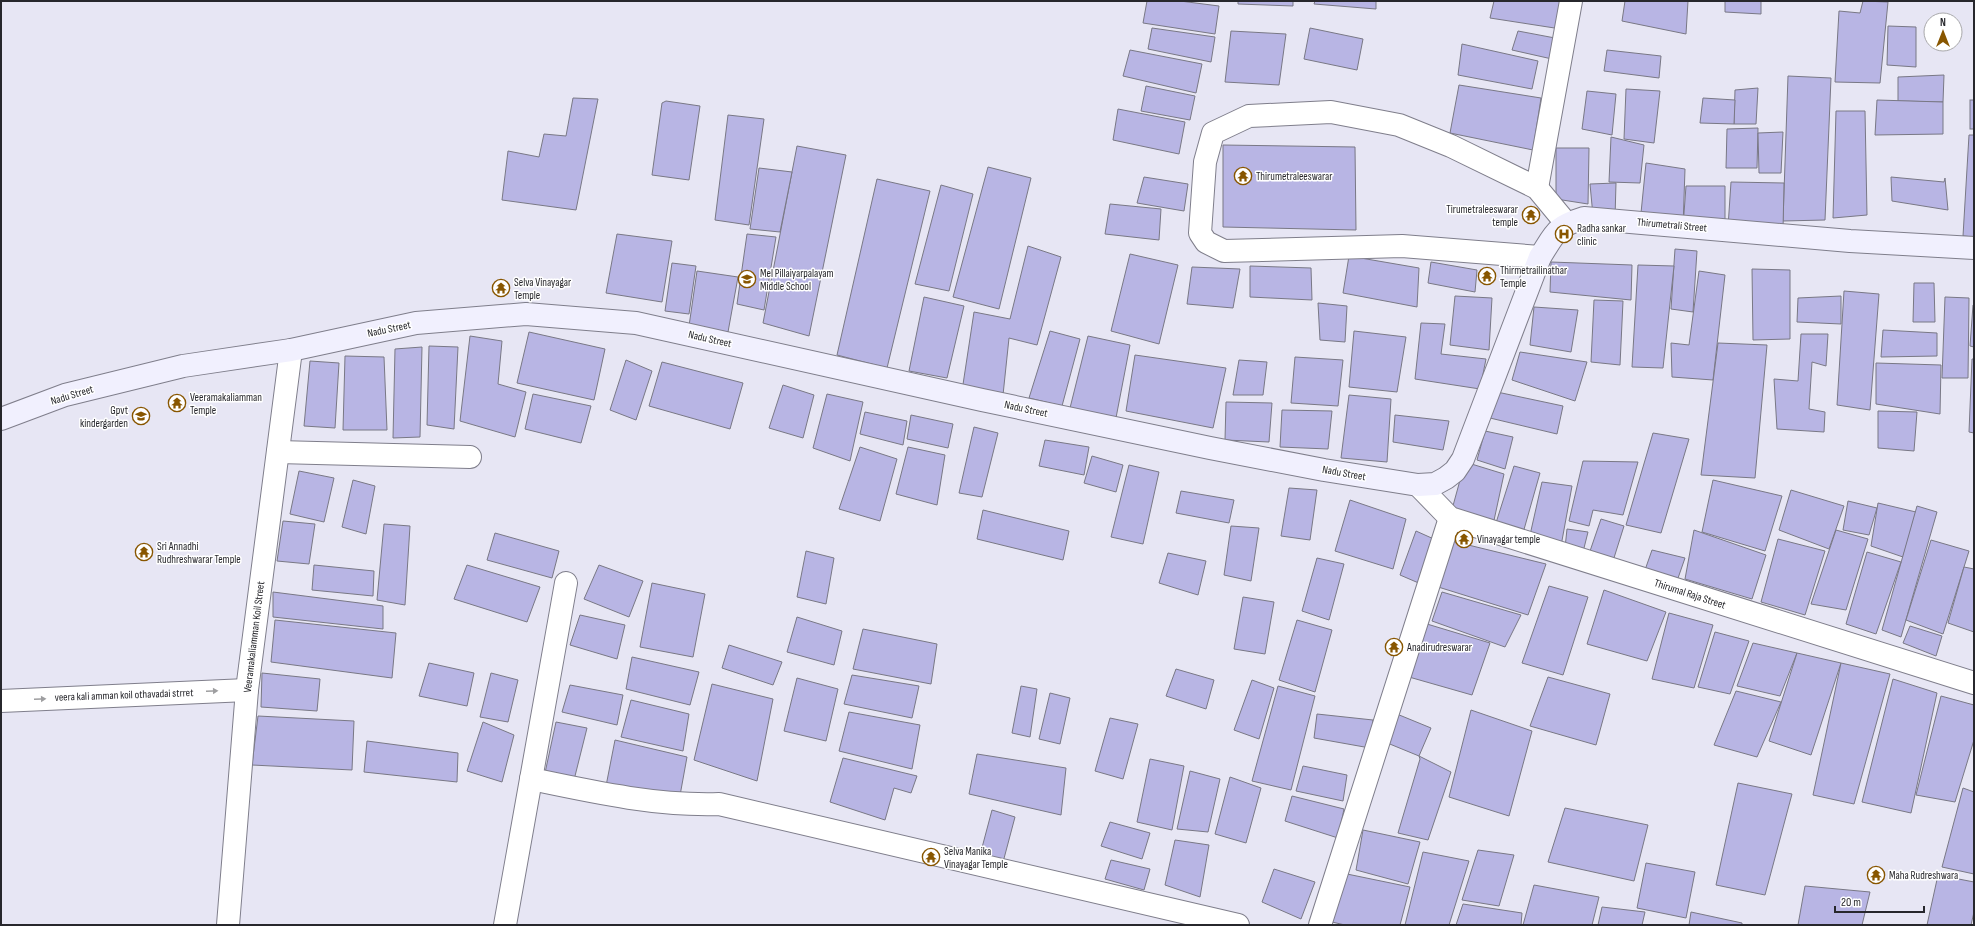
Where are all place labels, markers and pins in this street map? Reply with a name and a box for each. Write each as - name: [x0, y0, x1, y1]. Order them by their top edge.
- temple icon: Thirumetraleeswarar: [1233, 166, 1253, 186]
- place label: Thirumetraleeswarar: [1256, 170, 1332, 183]
- place label: Tirumetraleeswarar temple: [1446, 203, 1518, 229]
- temple icon: Tirumetraleeswarar temple: [1521, 205, 1541, 225]
- place label: Radha sankar clinic: [1577, 222, 1626, 248]
- hospital icon: Radha sankar clinic: [1554, 224, 1574, 244]
- place label: Thirmetrailinathar Temple: [1500, 264, 1567, 290]
- temple icon: Thirmetrailinathar Temple: [1477, 266, 1497, 286]
- place label: Mel Pillaiyarpalayam Middle School: [760, 267, 834, 293]
- school or university icon: Mel Pillaiyarpalayam Middle School: [737, 269, 757, 289]
- place label: Selva Vinayagar Temple: [514, 276, 571, 302]
- temple icon: Selva Vinayagar Temple: [491, 278, 511, 298]
- place label: Veeramakaliamman Temple: [190, 391, 262, 417]
- temple icon: Veeramakaliamman Temple: [167, 393, 187, 413]
- place label: Gpvt kindergarden: [80, 404, 129, 430]
- school or university icon: Gpvt kindergarden: [131, 406, 151, 426]
- temple icon: Vinayagar temple: [1454, 529, 1474, 549]
- place label: Vinayagar temple: [1477, 533, 1540, 546]
- place label: Sri Annadhi Rudhreshwarar Temple: [157, 540, 241, 566]
- temple icon: Sri Annadhi Rudhreshwarar Temple: [134, 542, 154, 562]
- temple icon: Anadirudreswarar: [1384, 637, 1404, 657]
- place label: Anadirudreswarar: [1406, 641, 1472, 654]
- place label: Selva Manika Vinayagar Temple: [944, 845, 1008, 871]
- temple icon: Selva Manika Vinayagar Temple: [921, 847, 941, 867]
- temple icon: Maha Rudreshwara: [1866, 865, 1886, 885]
- place label: Maha Rudreshwara: [1889, 869, 1958, 882]

